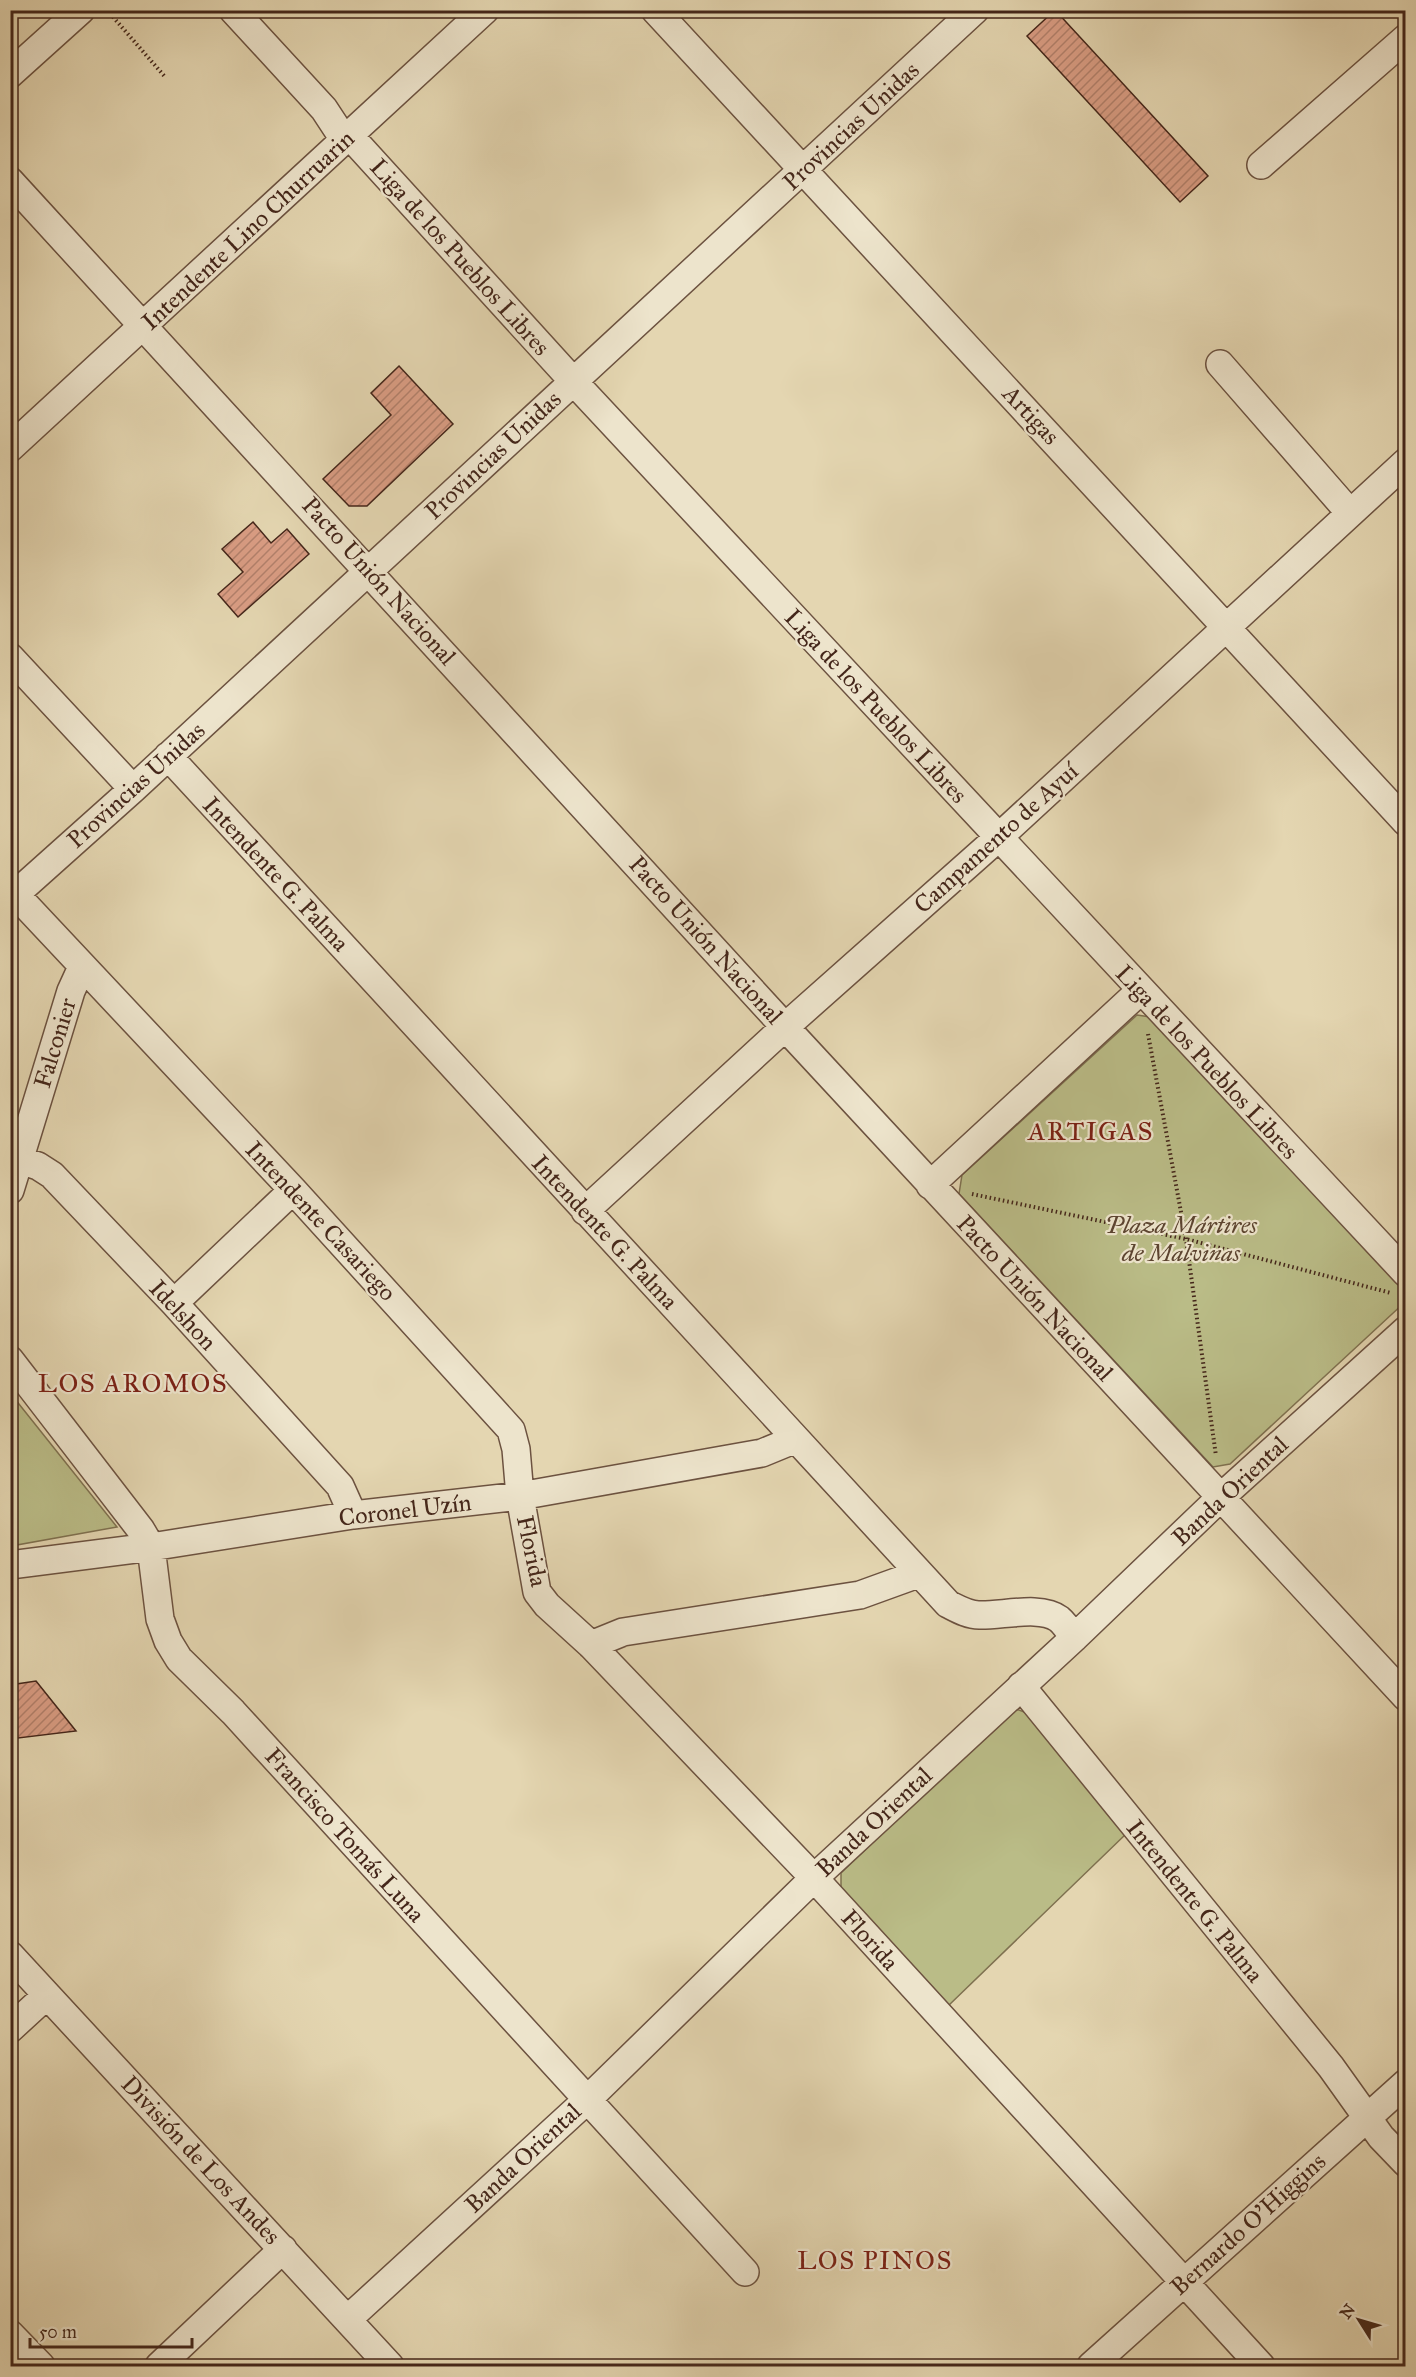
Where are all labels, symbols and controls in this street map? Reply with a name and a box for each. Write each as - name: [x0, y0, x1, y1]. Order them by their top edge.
- street label: Provincias Unidas: [777, 55, 925, 197]
- street label: Intendente Lino Churruarin: [135, 124, 361, 336]
- street label: Liga de los Pueblos Libres: [364, 152, 556, 362]
- street label: Artigas: [995, 378, 1066, 451]
- street label: Provincias Unidas: [419, 384, 567, 526]
- street label: Pacto Unión Nacional: [296, 491, 463, 672]
- street label: Liga de los Pueblos Libres: [778, 603, 974, 809]
- street label: Provincias Unidas: [61, 715, 211, 855]
- street label: Campamento de Ayuí: [908, 755, 1085, 920]
- street label: Intendente G. Palma: [196, 790, 356, 958]
- street label: Pacto Unión Nacional: [623, 850, 790, 1031]
- street label: Liga de los Pueblos Libres: [1109, 959, 1305, 1165]
- street label: Falconier: [27, 994, 83, 1092]
- district label: ARTIGAS: [1027, 1115, 1154, 1147]
- street label: Intendente Casariego: [239, 1135, 403, 1307]
- street label: Intendente G. Palma: [525, 1148, 685, 1316]
- street label: Pacto Unión Nacional: [950, 1209, 1120, 1388]
- park label: Plaza Mártires de Malvinas: [1105, 1210, 1258, 1268]
- street label: Idelshon: [143, 1273, 223, 1357]
- district label: LOS AROMOS: [38, 1367, 228, 1399]
- street label: Banda Oriental: [1166, 1429, 1295, 1552]
- street label: Coronel Uzín: [337, 1487, 473, 1533]
- street label: Florida: [510, 1513, 554, 1590]
- street label: Francisco Tomás Luna: [259, 1741, 432, 1929]
- street label: Banda Oriental: [810, 1760, 939, 1883]
- street label: Intendente G. Palma: [1120, 1813, 1270, 1989]
- street label: Florida: [835, 1903, 906, 1977]
- street label: División de Los Andes: [115, 2069, 287, 2251]
- street label: Banda Oriental: [459, 2096, 588, 2219]
- street label: Bernardo O'Higgins: [1164, 2146, 1332, 2302]
- district label: LOS PINOS: [797, 2244, 953, 2276]
- north arrow: [1329, 2290, 1389, 2350]
- text: N: [1336, 2300, 1359, 2322]
- scale bar: [30, 2311, 192, 2349]
- text: 50 m: [39, 2321, 77, 2343]

